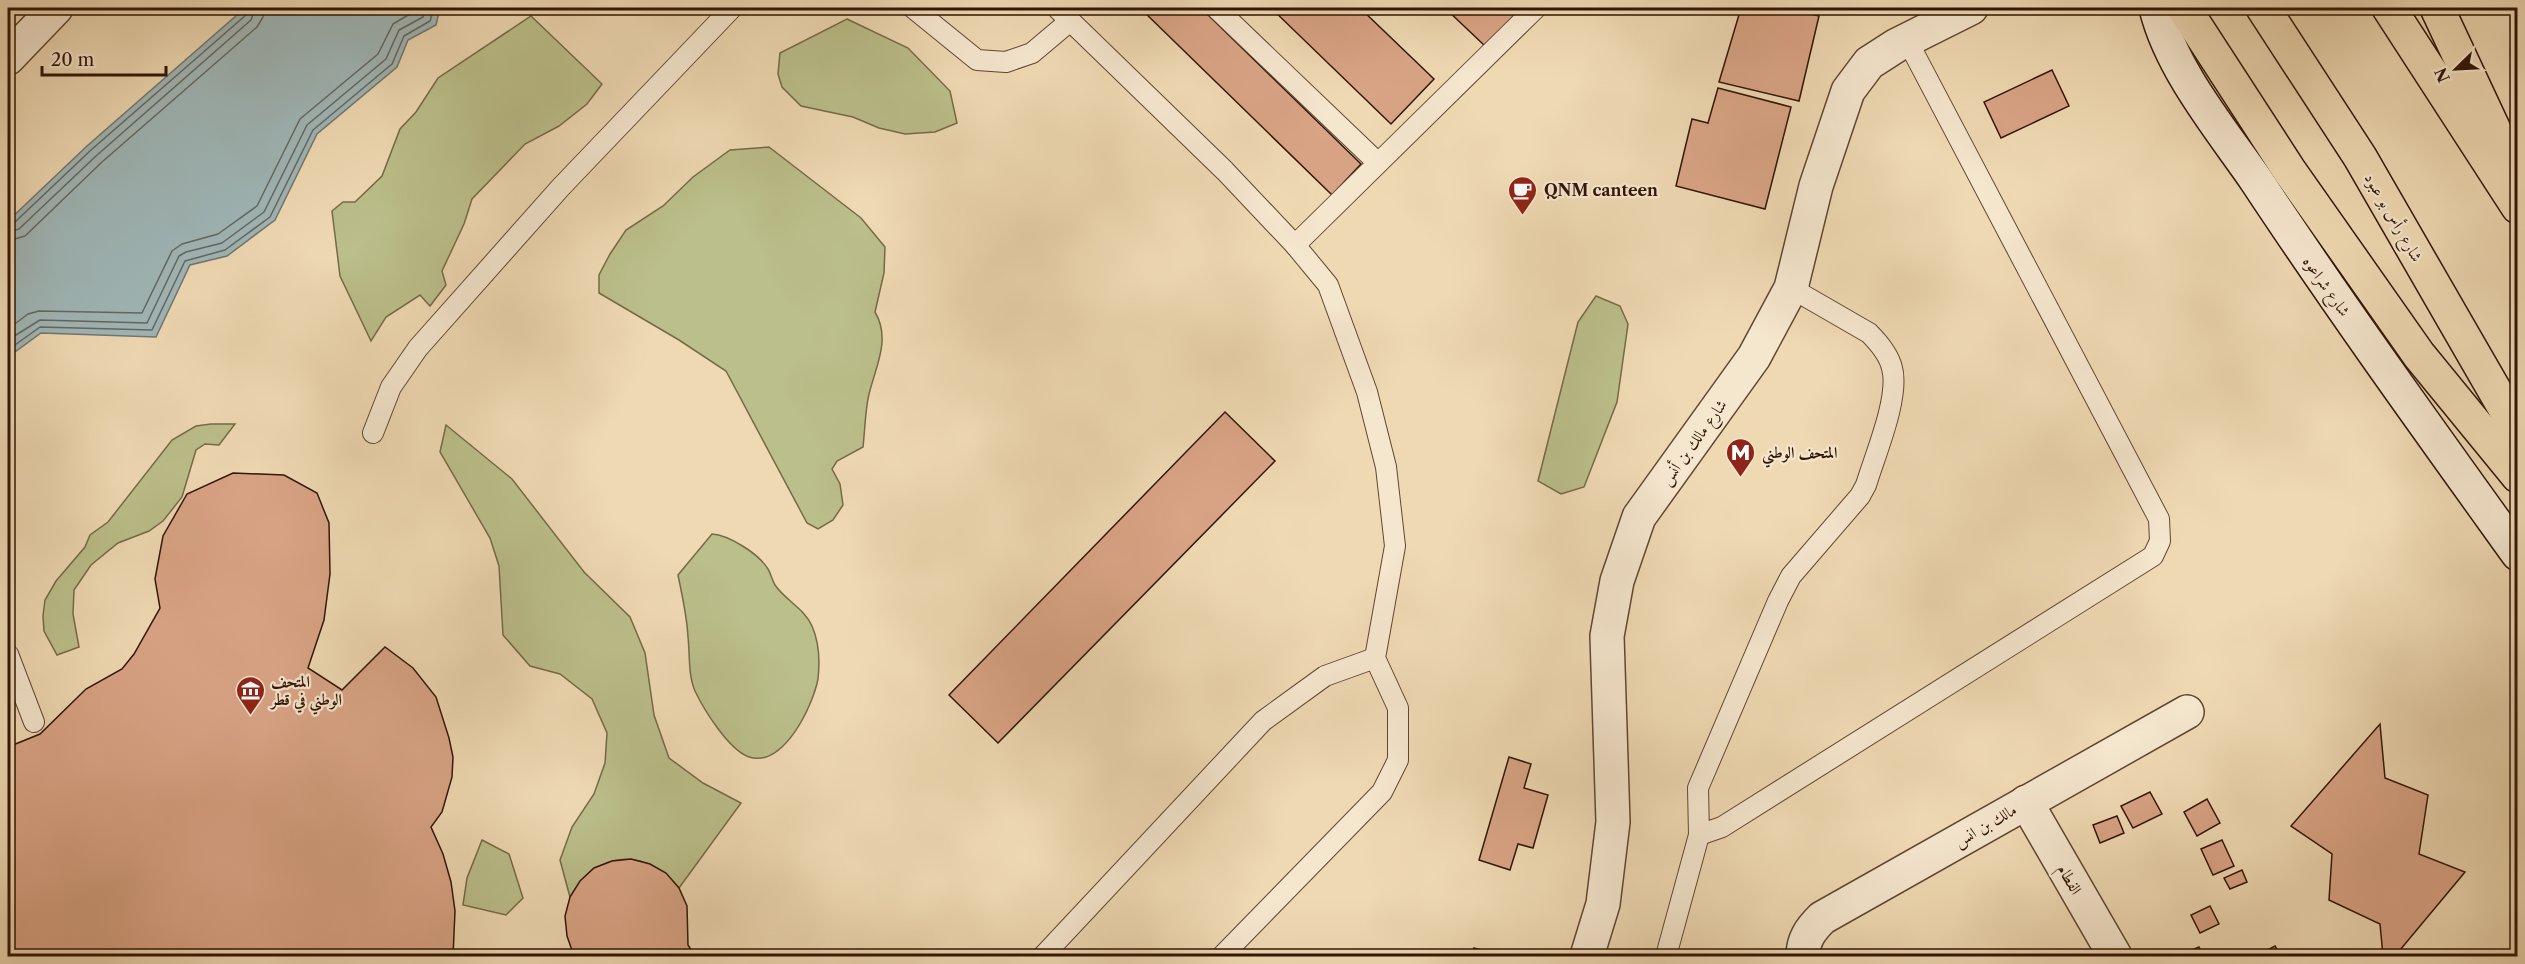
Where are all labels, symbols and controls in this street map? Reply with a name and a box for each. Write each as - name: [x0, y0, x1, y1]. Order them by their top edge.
- scale bar: [42, 39, 166, 77]
- north arrow: [2426, 39, 2486, 99]
- text: 20 m: [51, 49, 95, 71]
- text: N: [2430, 65, 2454, 86]
- street label: شارع رأس بو عبود: [2357, 168, 2428, 267]
- cafe icon: QNM canteen: [1507, 174, 1539, 216]
- place label: QNM canteen: [1544, 180, 1658, 200]
- street label: شارع شراعوه: [2296, 252, 2355, 322]
- street label: شارع مالك بن أنس: [1654, 395, 1734, 491]
- metro station icon: المتحف الوطني: [1725, 436, 1757, 478]
- place label: المتحف الوطني: [1762, 442, 1837, 468]
- place label: المتحف الوطني في قطر: [269, 671, 342, 715]
- museum icon: المتحف الوطني في قطر: [234, 674, 266, 716]
- street label: مالك بن انس: [1950, 799, 2020, 852]
- street label: الفطام: [2049, 860, 2087, 900]

